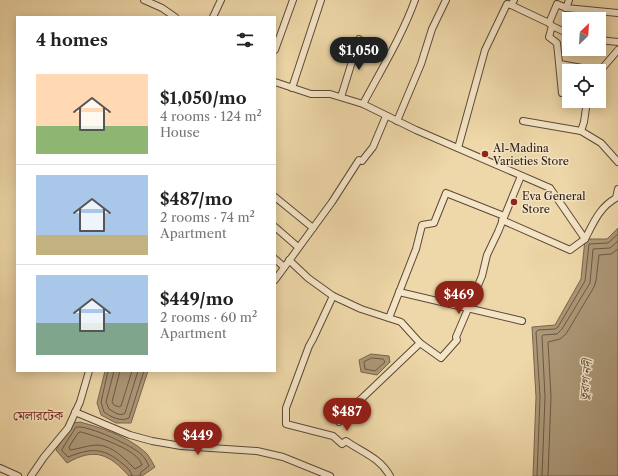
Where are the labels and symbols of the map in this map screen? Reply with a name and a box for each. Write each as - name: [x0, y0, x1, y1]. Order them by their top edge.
- north arrow: [562, 12, 606, 56]
- pin: $1,050: [326, 37, 392, 71]
- place label: Al-Madina Varieties Store: [492, 141, 569, 168]
- marker: Al-Madina Varieties Store: [480, 149, 490, 159]
- place label: Eva General Store: [522, 189, 586, 216]
- marker: Eva General Store: [509, 197, 519, 207]
- pin: $469: [435, 281, 483, 315]
- water label: তুরাগ নদী: [576, 357, 596, 401]
- pin: $487: [323, 398, 371, 432]
- district label: মেলারটেক: [13, 407, 64, 423]
- pin: $449: [174, 422, 222, 456]

